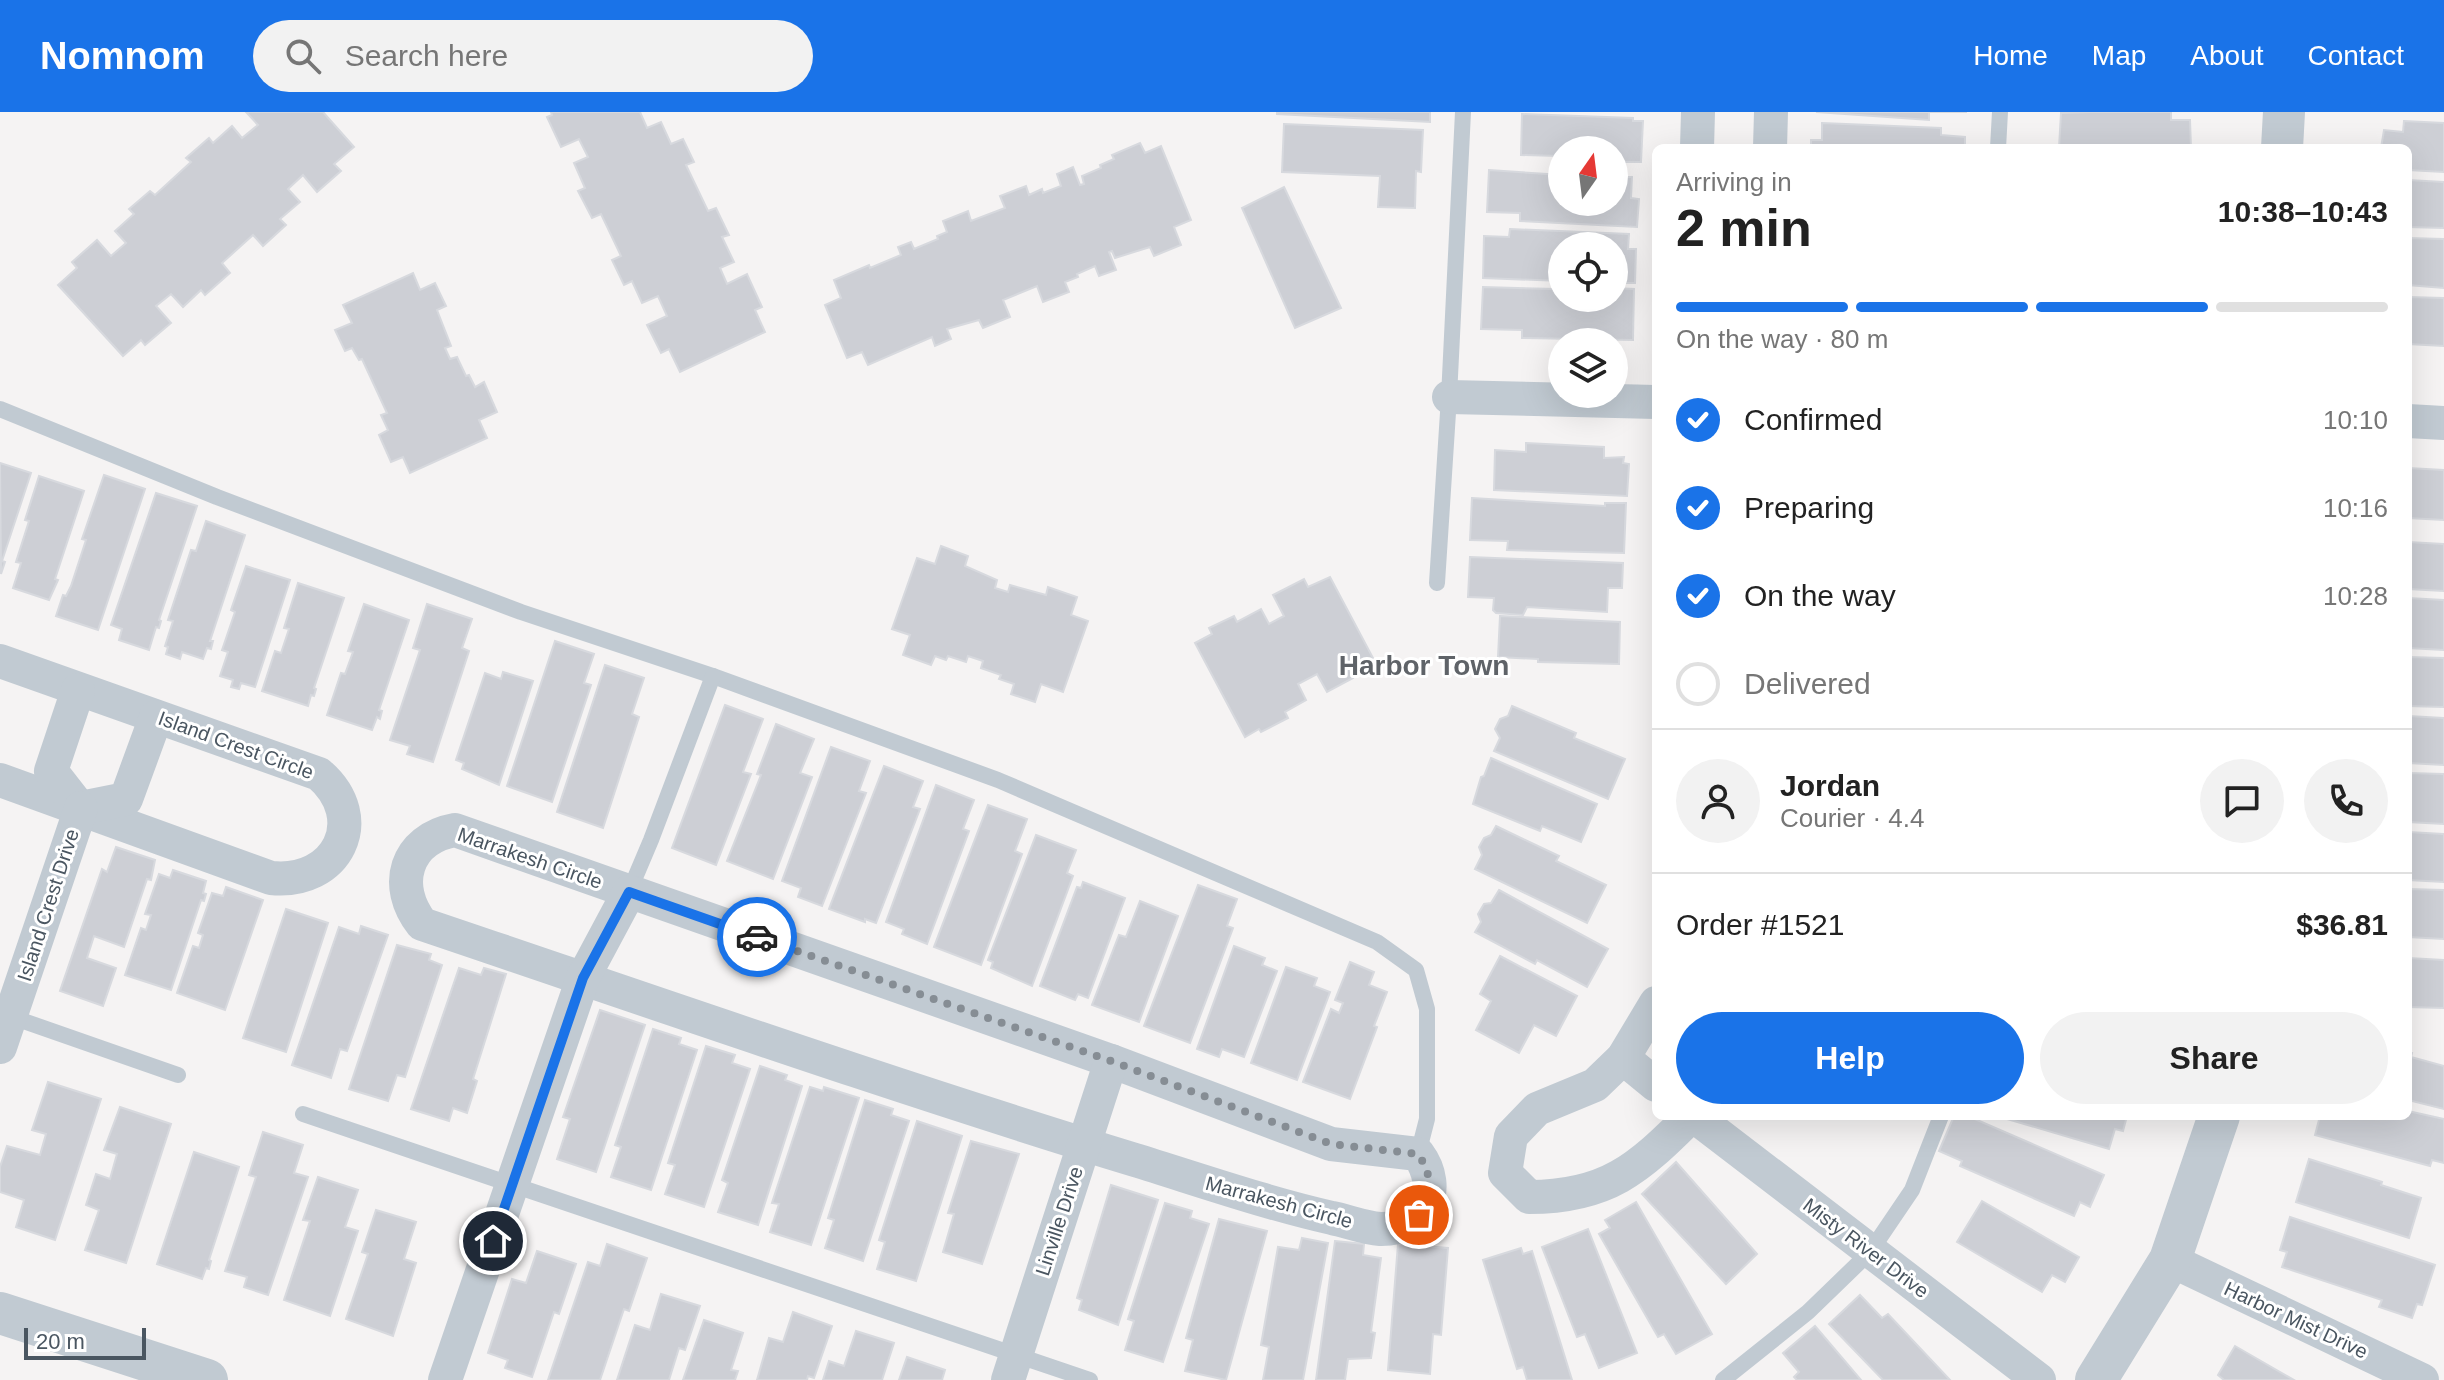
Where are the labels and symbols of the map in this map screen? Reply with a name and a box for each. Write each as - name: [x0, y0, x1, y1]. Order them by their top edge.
- north arrow: [1548, 136, 1628, 216]
- district label: Harbor Town: [1339, 650, 1509, 681]
- street label: Island Crest Circle: [155, 707, 317, 783]
- street label: Marrakesh Circle: [455, 823, 605, 893]
- street label: Island Crest Drive: [13, 826, 83, 984]
- courier: [717, 897, 797, 977]
- street label: Linville Drive: [1031, 1164, 1087, 1278]
- street label: Marrakesh Circle: [1203, 1172, 1355, 1232]
- pin: [1385, 1181, 1453, 1249]
- street label: Misty River Drive: [1799, 1194, 1933, 1302]
- pin: [459, 1207, 527, 1275]
- street label: Harbor Mist Drive: [2221, 1277, 2371, 1363]
- scale bar: [24, 1324, 146, 1360]

